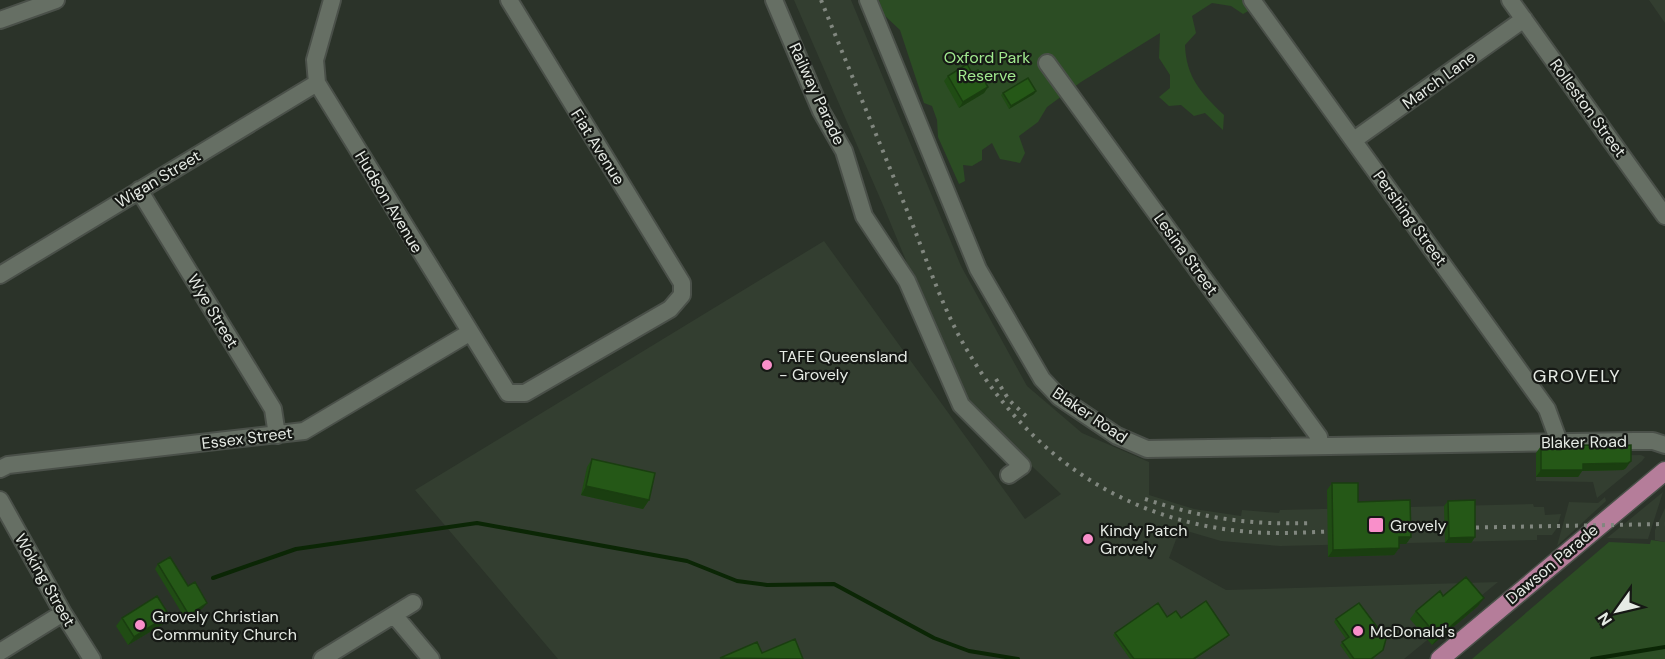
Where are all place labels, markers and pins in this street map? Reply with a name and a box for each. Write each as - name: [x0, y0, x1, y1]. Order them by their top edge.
- place label: TAFE Queensland - Grovely: [779, 346, 908, 385]
- marker: TAFE Queensland - Grovely: [760, 358, 774, 372]
- place label: Grovely: [1390, 515, 1447, 536]
- marker: Grovely: [1367, 516, 1385, 534]
- place label: Kindy Patch Grovely: [1100, 520, 1187, 559]
- marker: Kindy Patch Grovely: [1081, 532, 1095, 546]
- place label: Grovely Christian Community Church: [152, 606, 297, 645]
- marker: Grovely Christian Community Church: [133, 618, 147, 632]
- place label: McDonald's: [1370, 621, 1455, 642]
- marker: McDonald's: [1351, 624, 1365, 638]

